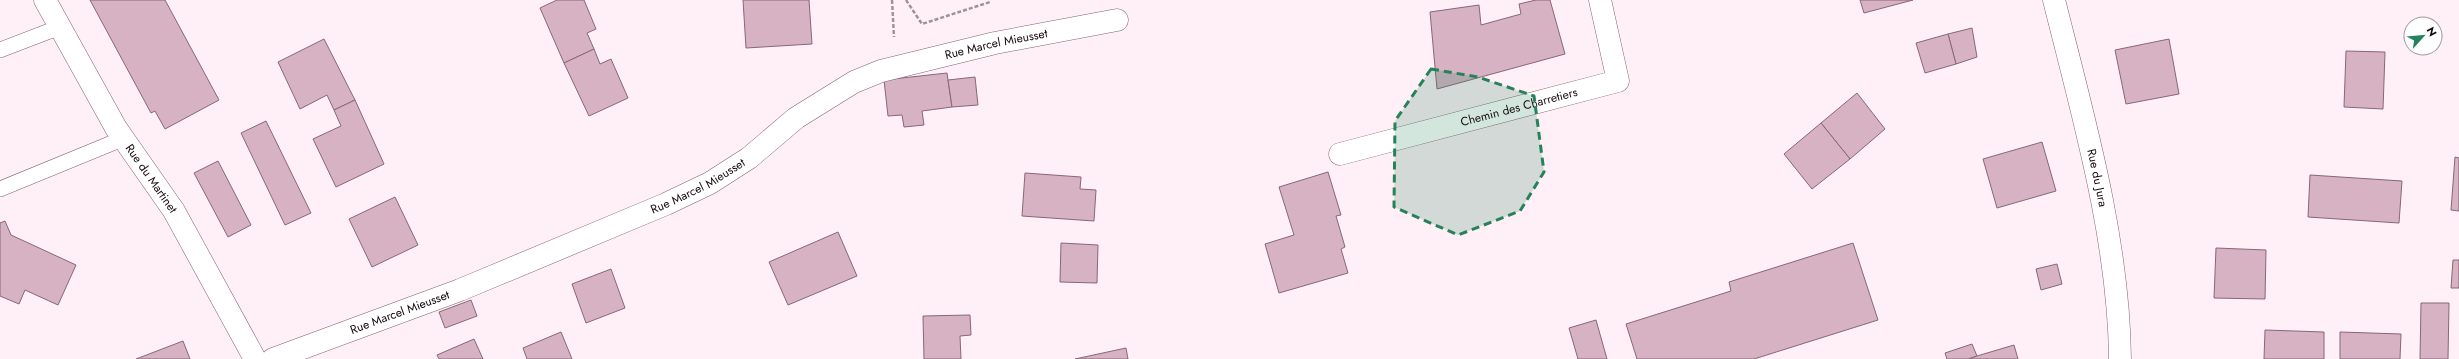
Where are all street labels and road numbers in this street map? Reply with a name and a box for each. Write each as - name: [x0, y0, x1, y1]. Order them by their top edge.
- street label: Rue Marcel Mieusset: [943, 24, 1049, 64]
- street label: Chemin des Charretiers: [1458, 83, 1580, 131]
- street label: Rue du Martinet: [121, 140, 182, 217]
- street label: Rue du Jura: [2082, 147, 2112, 209]
- street label: Rue Marcel Mieusset: [648, 154, 749, 218]
- street label: Rue Marcel Mieusset: [347, 286, 452, 339]

